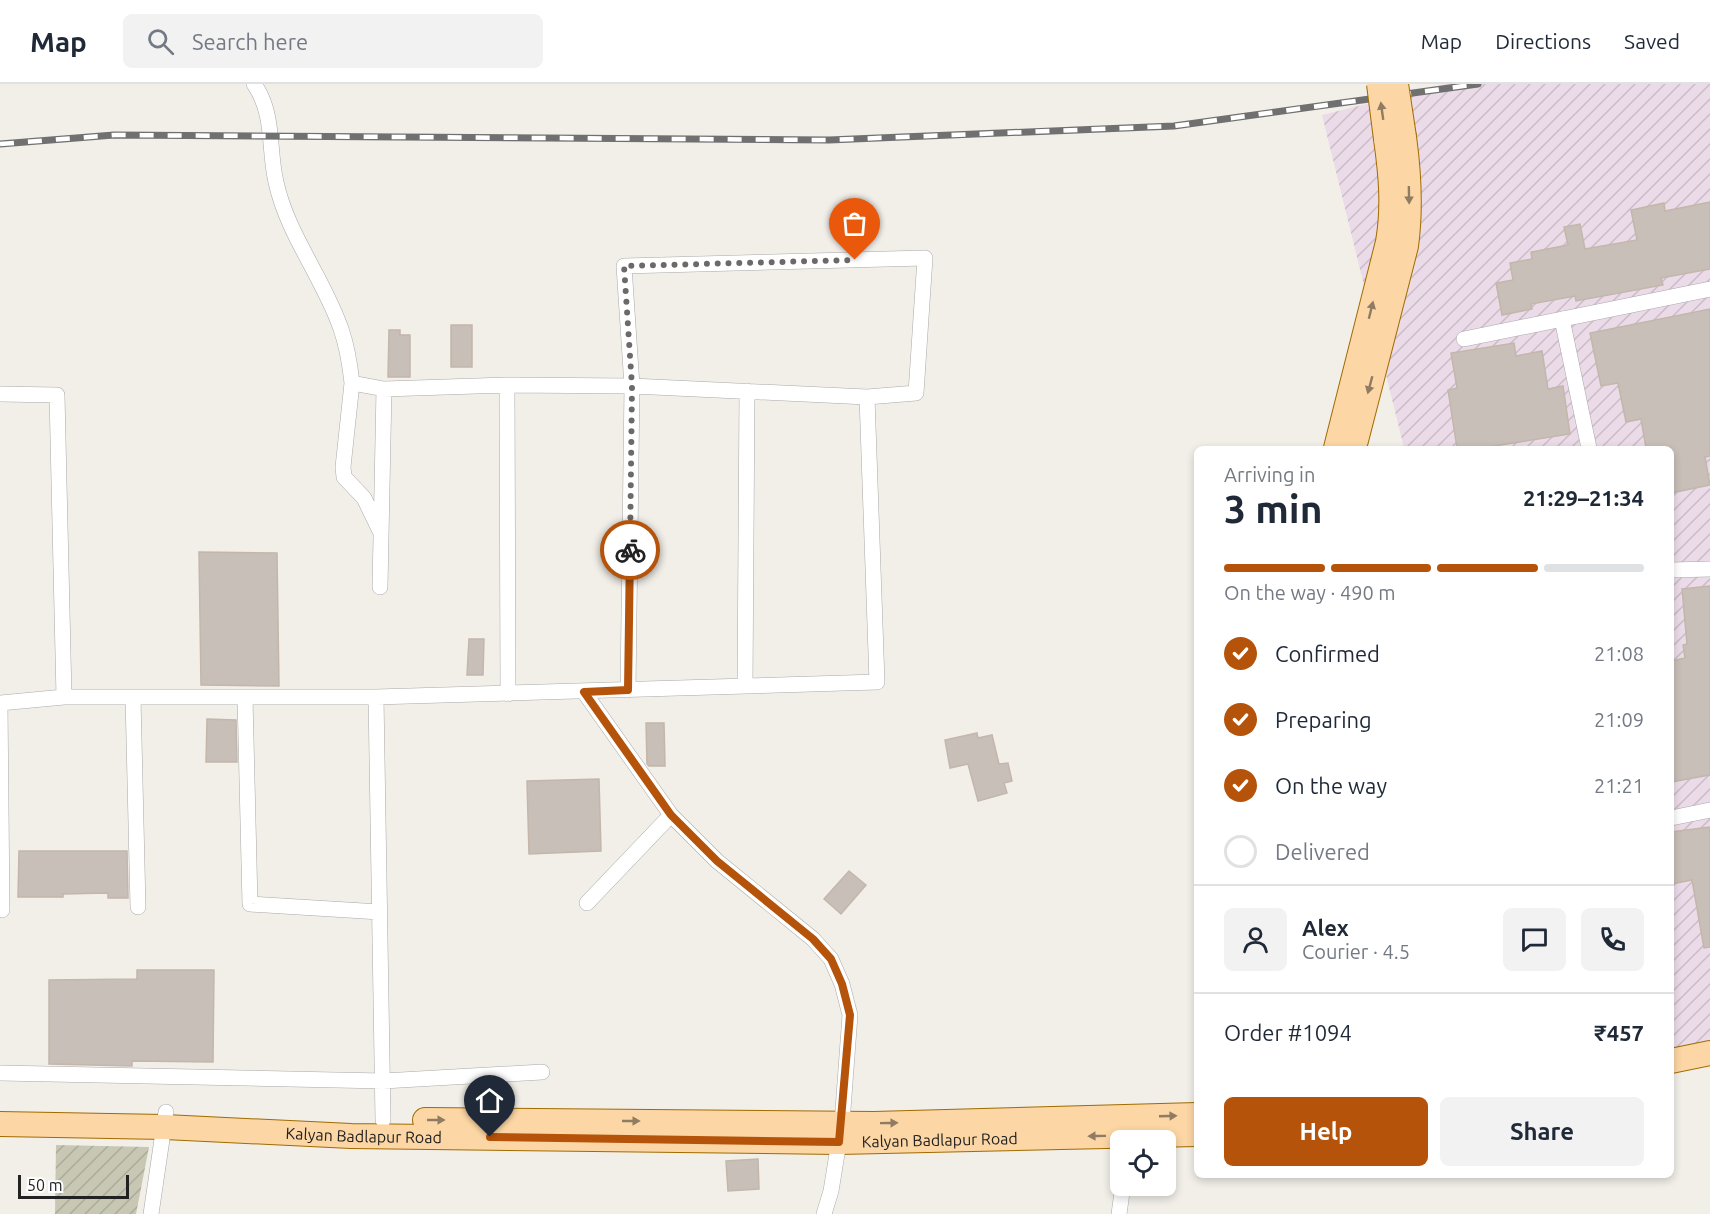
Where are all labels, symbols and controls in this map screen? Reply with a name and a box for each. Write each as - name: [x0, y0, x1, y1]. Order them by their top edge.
- search box: [123, 14, 543, 68]
- icon: search: [144, 25, 177, 58]
- text: Map: [30, 26, 87, 57]
- text: Search here: [192, 29, 308, 54]
- text: Map: [1421, 29, 1462, 53]
- text: Directions: [1495, 29, 1591, 53]
- text: Saved: [1624, 29, 1680, 53]
- one-way arrow: [1378, 102, 1387, 121]
- one-way arrow: [1405, 185, 1414, 204]
- pin: [829, 198, 880, 260]
- icon: bag: [838, 207, 871, 240]
- one-way arrow: [1366, 301, 1376, 319]
- one-way arrow: [1364, 376, 1374, 394]
- text: Arriving in: [1224, 463, 1315, 486]
- text: 21:29–21:34: [1523, 485, 1644, 510]
- text: 3 min: [1224, 487, 1323, 530]
- courier: [600, 520, 660, 580]
- icon: bike: [614, 534, 647, 567]
- text: On the way · 490 m: [1224, 581, 1396, 604]
- icon: check: [1224, 637, 1257, 670]
- text: Confirmed: [1275, 641, 1380, 666]
- text: 21:08: [1594, 642, 1644, 665]
- icon: check: [1224, 703, 1257, 736]
- text: Preparing: [1275, 707, 1372, 732]
- text: 21:09: [1594, 708, 1644, 731]
- icon: check: [1224, 769, 1257, 802]
- text: On the way: [1275, 773, 1387, 798]
- text: 21:21: [1594, 774, 1644, 797]
- text: Delivered: [1275, 839, 1370, 864]
- button: person: [1224, 908, 1287, 971]
- button: chat: [1503, 908, 1566, 971]
- button: phone: [1581, 908, 1644, 971]
- text: Alex: [1302, 915, 1349, 940]
- text: Courier · 4.5: [1302, 940, 1410, 963]
- text: Order #1094: [1224, 1020, 1352, 1045]
- text: ₹457: [1594, 1020, 1644, 1045]
- pin: [464, 1075, 515, 1137]
- icon: home: [473, 1084, 506, 1117]
- button: Help: [1224, 1097, 1428, 1166]
- button: Share: [1440, 1097, 1644, 1166]
- one-way arrow: [1159, 1111, 1178, 1121]
- one-way arrow: [427, 1115, 446, 1125]
- one-way arrow: [622, 1116, 641, 1126]
- one-way arrow: [880, 1118, 899, 1128]
- street label: Kalyan Badlapur Road: [285, 1124, 442, 1146]
- street label: Kalyan Badlapur Road: [861, 1129, 1018, 1150]
- map controls: [1110, 1130, 1176, 1196]
- button: locate: [1110, 1130, 1176, 1196]
- one-way arrow: [1087, 1131, 1106, 1141]
- scale bar: [18, 1172, 129, 1200]
- text: 50 m: [27, 1176, 63, 1194]

